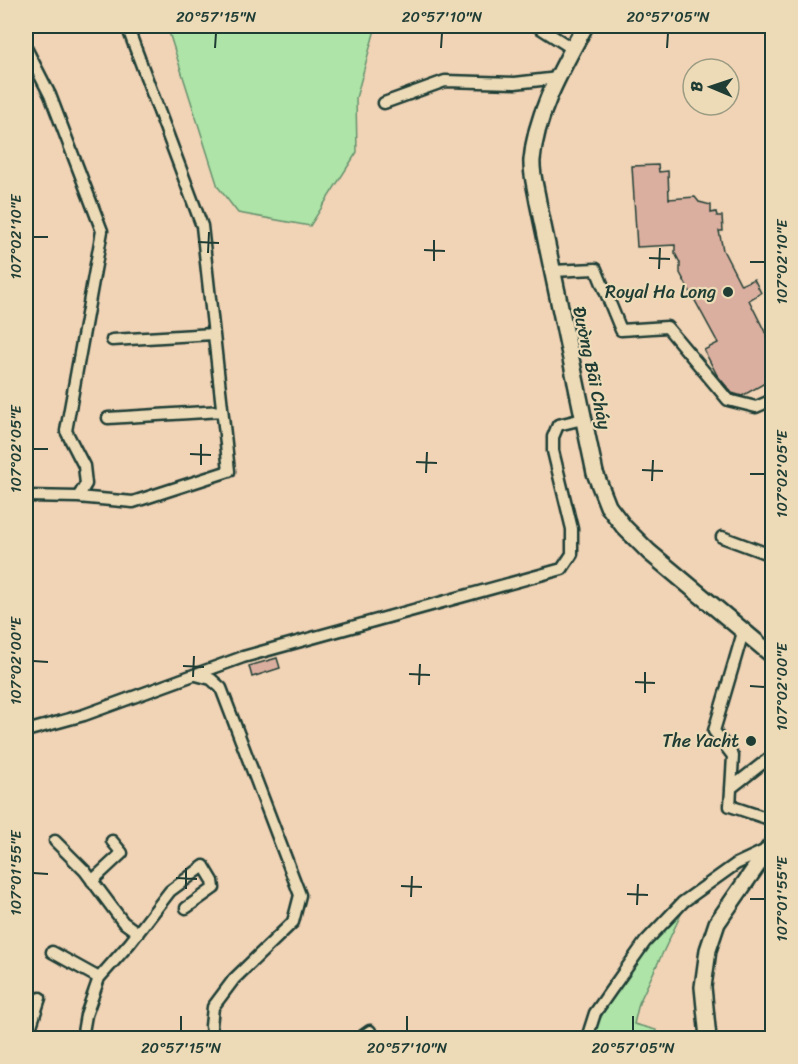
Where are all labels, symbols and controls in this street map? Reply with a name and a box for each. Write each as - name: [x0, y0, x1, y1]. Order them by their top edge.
- text: 20°57'15"N: [176, 4, 257, 30]
- text: 20°57'10"N: [402, 4, 483, 30]
- text: 20°57'05"N: [626, 4, 710, 30]
- north arrow: [681, 57, 741, 117]
- text: B: [682, 80, 711, 92]
- text: 107°02'10"E: [3, 193, 29, 280]
- text: 107°02'10"E: [769, 218, 795, 305]
- place label: Royal Ha Long: [605, 276, 716, 308]
- marker: Royal Ha Long: [721, 285, 735, 299]
- street label: Đường Bãi Cháy: [563, 303, 621, 433]
- text: 107°02'05"E: [3, 403, 29, 493]
- text: 107°02'05"E: [769, 428, 795, 518]
- text: 107°02'00"E: [3, 615, 29, 705]
- text: 107°02'00"E: [769, 641, 795, 731]
- place label: The Yacht: [662, 725, 739, 757]
- marker: The Yacht: [744, 734, 758, 748]
- text: 107°01'55"E: [3, 829, 29, 916]
- text: 107°01'55"E: [769, 855, 795, 942]
- text: 20°57'15"N: [141, 1035, 222, 1061]
- text: 20°57'10"N: [367, 1035, 448, 1061]
- text: 20°57'05"N: [591, 1035, 675, 1061]

